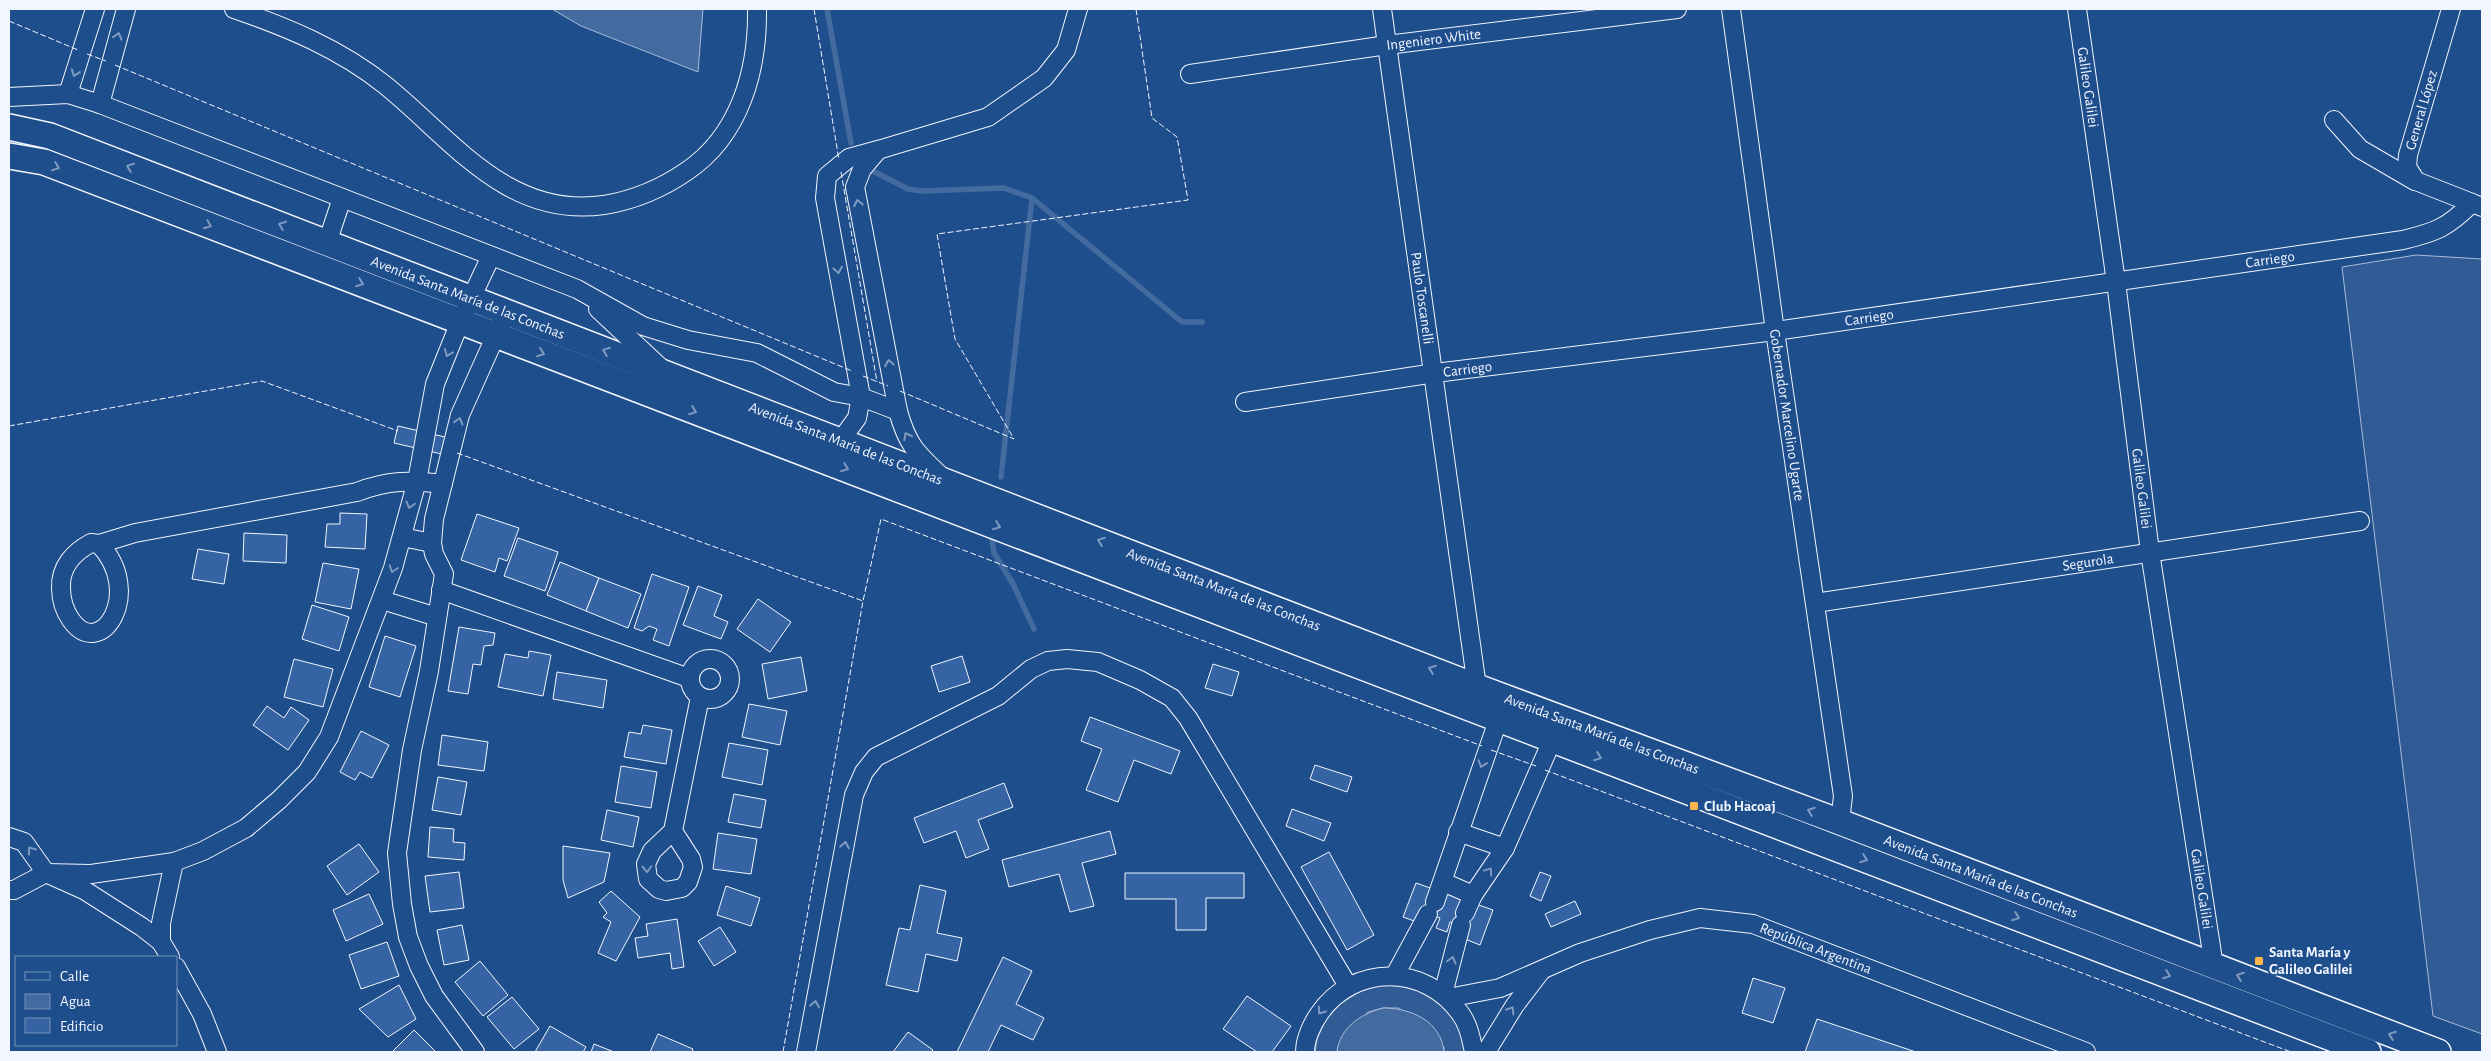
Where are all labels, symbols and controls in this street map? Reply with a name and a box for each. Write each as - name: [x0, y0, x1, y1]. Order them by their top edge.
- street label: Ingeniero White: [1385, 26, 1482, 53]
- one-way arrow: [113, 32, 123, 40]
- street label: Galileo Galilei: [2075, 46, 2101, 128]
- one-way arrow: [71, 68, 81, 77]
- street label: General López: [2403, 69, 2440, 152]
- one-way arrow: [51, 161, 60, 171]
- one-way arrow: [126, 163, 135, 173]
- one-way arrow: [854, 199, 864, 208]
- one-way arrow: [203, 219, 212, 229]
- one-way arrow: [278, 221, 287, 231]
- street label: Carriego: [2245, 249, 2296, 271]
- street label: Paulo Toscanelli: [1408, 251, 1436, 345]
- street label: Avenida Santa María de las Conchas: [369, 254, 567, 342]
- one-way arrow: [833, 266, 843, 275]
- one-way arrow: [355, 277, 363, 287]
- street label: Carriego: [1844, 307, 1895, 329]
- street label: Gobernador Marcelino Ugarte: [1767, 328, 1807, 502]
- one-way arrow: [536, 347, 545, 357]
- one-way arrow: [602, 347, 611, 358]
- one-way arrow: [443, 348, 454, 357]
- one-way arrow: [884, 358, 895, 367]
- street label: Carriego: [1442, 359, 1493, 380]
- street label: Avenida Santa María de las Conchas: [747, 400, 945, 488]
- one-way arrow: [688, 404, 697, 415]
- one-way arrow: [453, 418, 463, 426]
- one-way arrow: [903, 432, 913, 441]
- street label: Galileo Galilei: [2129, 447, 2154, 530]
- one-way arrow: [840, 462, 849, 473]
- one-way arrow: [405, 501, 416, 510]
- one-way arrow: [992, 520, 1000, 530]
- one-way arrow: [1097, 537, 1106, 547]
- street label: Avenida Santa María de las Conchas: [1124, 545, 1322, 634]
- street label: Segurola: [2062, 551, 2115, 574]
- one-way arrow: [388, 564, 398, 573]
- one-way arrow: [1428, 665, 1437, 675]
- street label: Avenida Santa María de las Conchas: [1502, 691, 1701, 777]
- one-way arrow: [1593, 751, 1602, 761]
- one-way arrow: [1478, 760, 1488, 768]
- place label: Club Hacoaj: [1704, 799, 1776, 814]
- marker: Club Hacoaj: [1688, 800, 1700, 812]
- one-way arrow: [1807, 807, 1816, 817]
- street label: Avenida Santa María de las Conchas: [1882, 833, 2080, 921]
- one-way arrow: [839, 840, 850, 849]
- one-way arrow: [28, 847, 37, 856]
- street label: Galileo Galilei: [2188, 848, 2215, 930]
- one-way arrow: [1859, 853, 1868, 863]
- one-way arrow: [642, 865, 653, 873]
- one-way arrow: [1483, 867, 1492, 877]
- one-way arrow: [2011, 911, 2020, 921]
- street label: República Argentina: [1758, 920, 1874, 977]
- place label: Santa María y Galileo Galilei: [2269, 945, 2352, 977]
- marker: Santa María y Galileo Galilei: [2253, 955, 2265, 967]
- legend: [15, 956, 178, 1046]
- one-way arrow: [1447, 956, 1457, 964]
- text: Calle: [60, 969, 89, 984]
- one-way arrow: [2163, 970, 2171, 980]
- one-way arrow: [2237, 972, 2245, 982]
- text: Agua: [60, 994, 91, 1009]
- one-way arrow: [809, 1000, 819, 1009]
- one-way arrow: [1318, 1005, 1327, 1015]
- one-way arrow: [1505, 1007, 1515, 1016]
- text: Edificio: [60, 1019, 103, 1034]
- one-way arrow: [2388, 1031, 2397, 1041]

